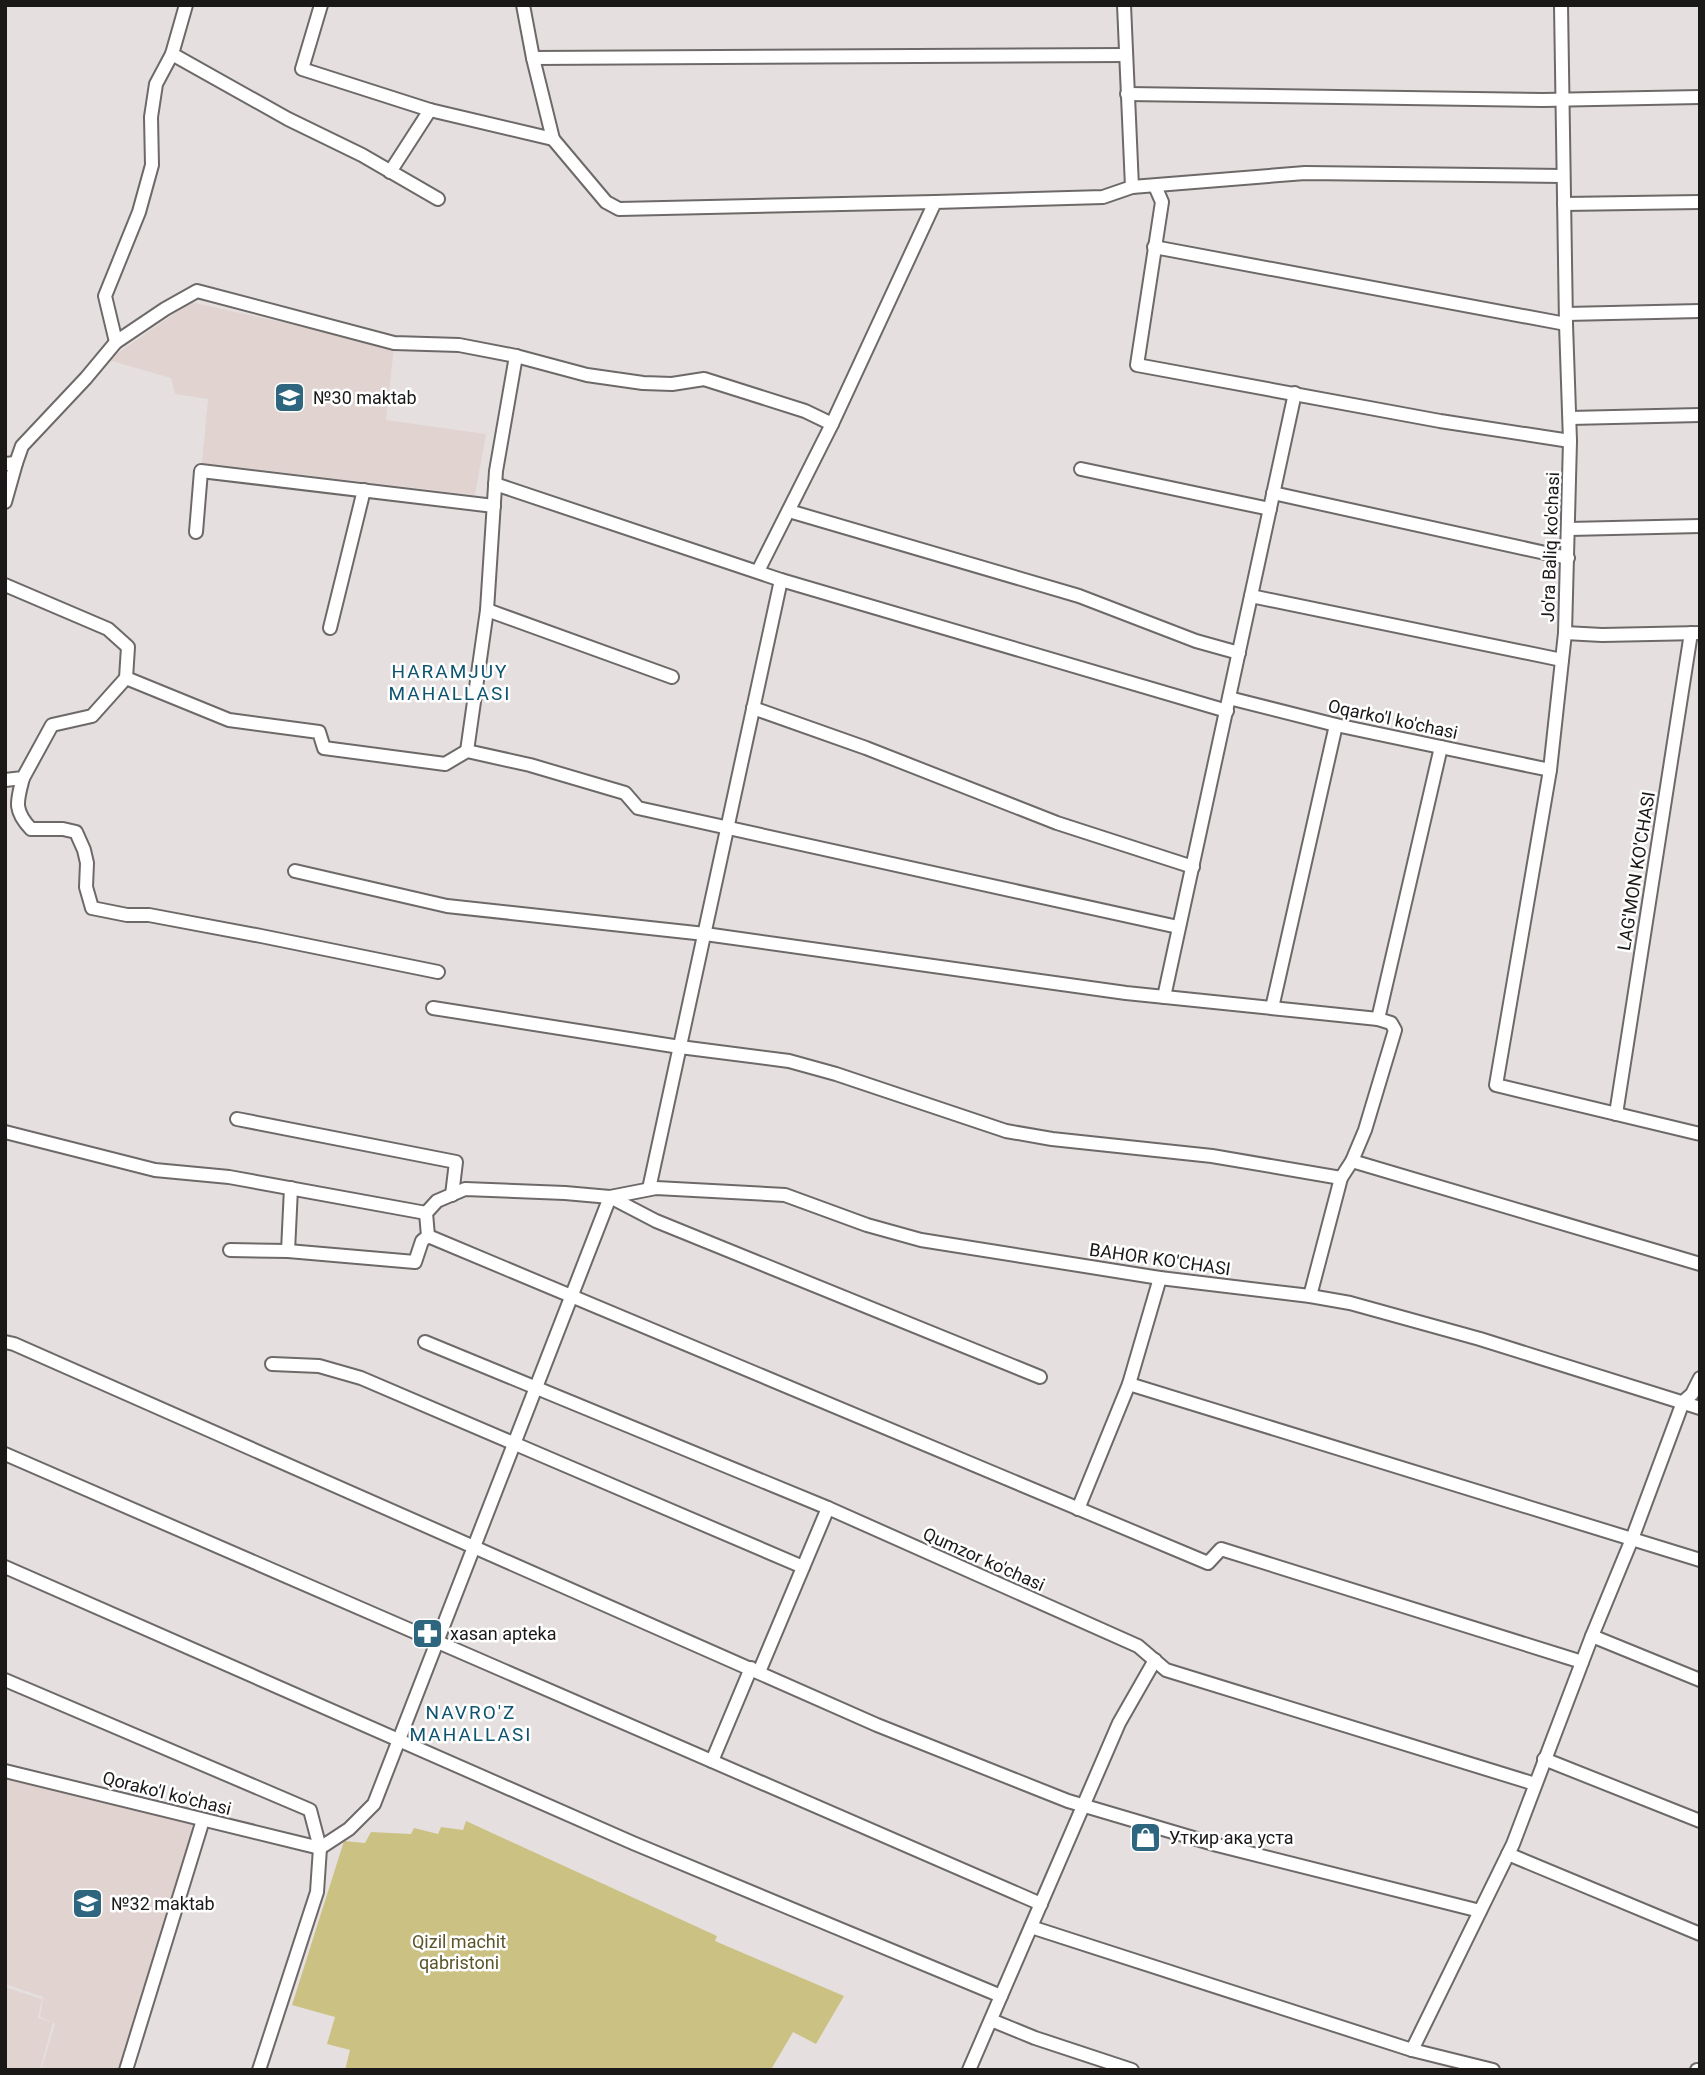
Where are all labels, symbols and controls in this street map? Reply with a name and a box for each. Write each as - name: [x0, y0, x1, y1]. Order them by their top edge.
- school or university icon: №30 maktab: [273, 380, 307, 414]
- place label: №30 maktab: [313, 387, 417, 408]
- street label: Jo'ra Baliq ko'chasi: [1537, 472, 1563, 622]
- district label: HARAMJUY MAHALLASI: [389, 660, 511, 705]
- street label: Oqarko'l ko'chasi: [1326, 695, 1460, 743]
- street label: LAG'MON KO'CHASI: [1613, 790, 1659, 952]
- street label: BAHOR KO'CHASI: [1088, 1239, 1232, 1279]
- street label: Qumzor ko'chasi: [920, 1523, 1048, 1595]
- pharmacy icon: xasan apteka: [410, 1616, 444, 1650]
- place label: xasan apteka: [450, 1623, 556, 1644]
- district label: NAVRO'Z MAHALLASI: [410, 1701, 532, 1746]
- street label: Qorako'l ko'chasi: [100, 1767, 234, 1819]
- shop icon: Уткир ака уста: [1129, 1820, 1163, 1854]
- place label: Уткир ака уста: [1169, 1827, 1294, 1848]
- school or university icon: №32 maktab: [71, 1886, 105, 1920]
- place label: №32 maktab: [111, 1893, 215, 1914]
- park label: Qizil machit qabristoni: [412, 1931, 506, 1973]

